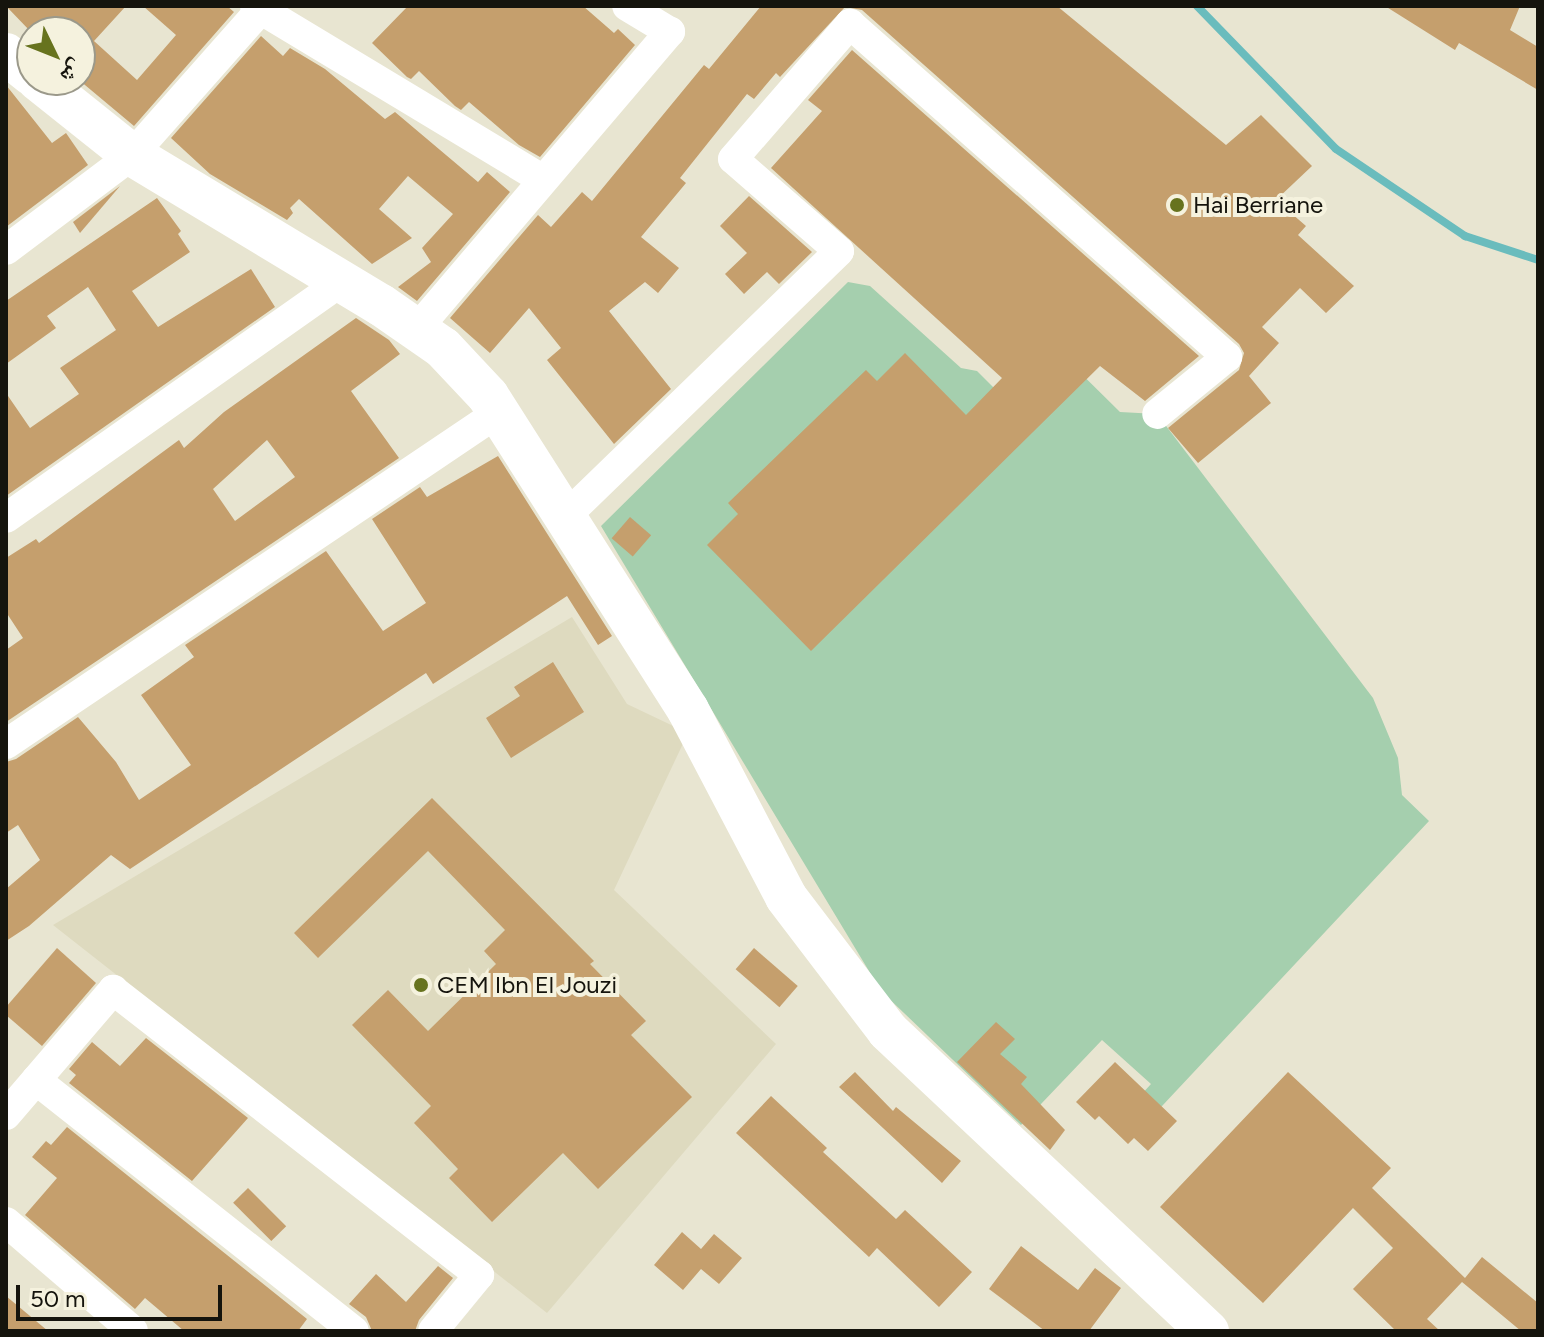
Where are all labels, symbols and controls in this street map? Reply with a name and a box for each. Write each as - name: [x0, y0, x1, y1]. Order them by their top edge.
- north arrow: [16, 16, 96, 96]
- text: ش: [55, 54, 90, 89]
- place label: Hai Berriane: [1193, 191, 1323, 219]
- marker: Hai Berriane: [1168, 196, 1186, 214]
- place label: CEM Ibn El Jouzi: [437, 971, 617, 999]
- marker: CEM Ibn El Jouzi: [412, 976, 430, 994]
- scale bar: [20, 1269, 226, 1319]
- text: 50 m: [30, 1284, 86, 1313]

